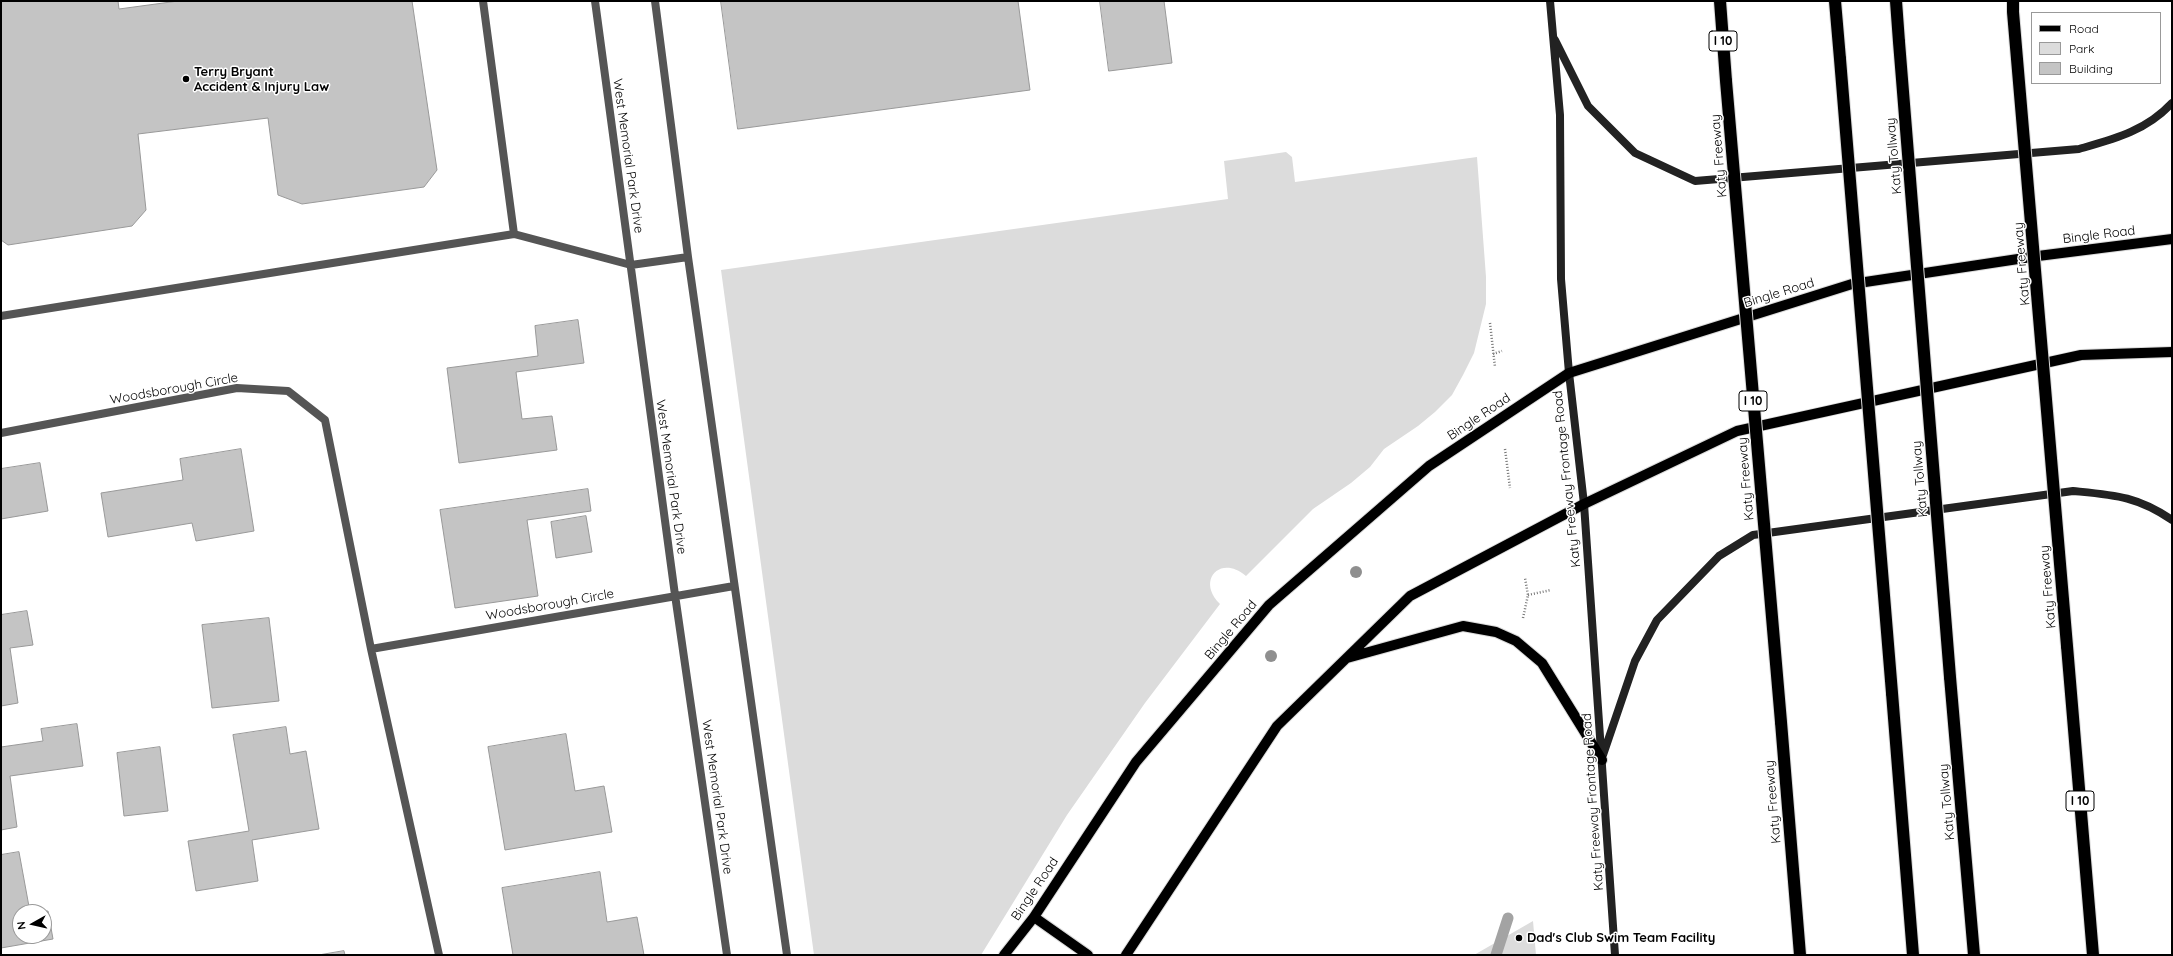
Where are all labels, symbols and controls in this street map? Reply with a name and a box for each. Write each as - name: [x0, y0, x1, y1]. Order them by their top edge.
- legend: [2031, 12, 2161, 84]
- text: Road: [2069, 21, 2099, 36]
- road number: I 10: [1709, 31, 1737, 51]
- text: Park: [2069, 41, 2094, 56]
- text: Building: [2069, 61, 2113, 76]
- place label: Terry Bryant Accident & Injury Law: [194, 64, 329, 95]
- marker: Terry Bryant Accident & Injury Law: [181, 74, 191, 84]
- street label: West Memorial Park Drive: [609, 78, 647, 234]
- street label: Katy Freeway: [1708, 114, 1730, 198]
- street label: Katy Tollway: [1883, 117, 1905, 195]
- street label: Katy Freeway: [2011, 222, 2033, 306]
- street label: Bingle Road: [2062, 223, 2136, 247]
- street label: Bingle Road: [1742, 275, 1816, 311]
- street label: Woodsborough Circle: [109, 370, 239, 408]
- street label: Bingle Road: [1444, 390, 1514, 444]
- street label: Katy Freeway Frontage Road: [1550, 390, 1584, 568]
- road number: I 10: [1739, 391, 1767, 411]
- street label: West Memorial Park Drive: [652, 399, 690, 555]
- street label: Katy Freeway: [1735, 437, 1757, 521]
- street label: Katy Tollway: [1909, 440, 1931, 518]
- street label: Katy Freeway: [2037, 545, 2059, 629]
- street label: Woodsborough Circle: [485, 586, 615, 624]
- street label: Bingle Road: [1202, 597, 1260, 663]
- street label: Katy Freeway Frontage Road: [1579, 713, 1607, 891]
- street label: West Memorial Park Drive: [698, 719, 736, 875]
- street label: Katy Freeway: [1762, 760, 1784, 844]
- street label: Katy Tollway: [1936, 763, 1958, 841]
- road number: I 10: [2066, 791, 2094, 811]
- street label: Bingle Road: [1008, 854, 1062, 924]
- north arrow: [12, 904, 52, 944]
- text: N: [14, 921, 29, 931]
- place label: Dad's Club Swim Team Facility: [1527, 930, 1715, 946]
- marker: Dad's Club Swim Team Facility: [1514, 933, 1524, 943]

